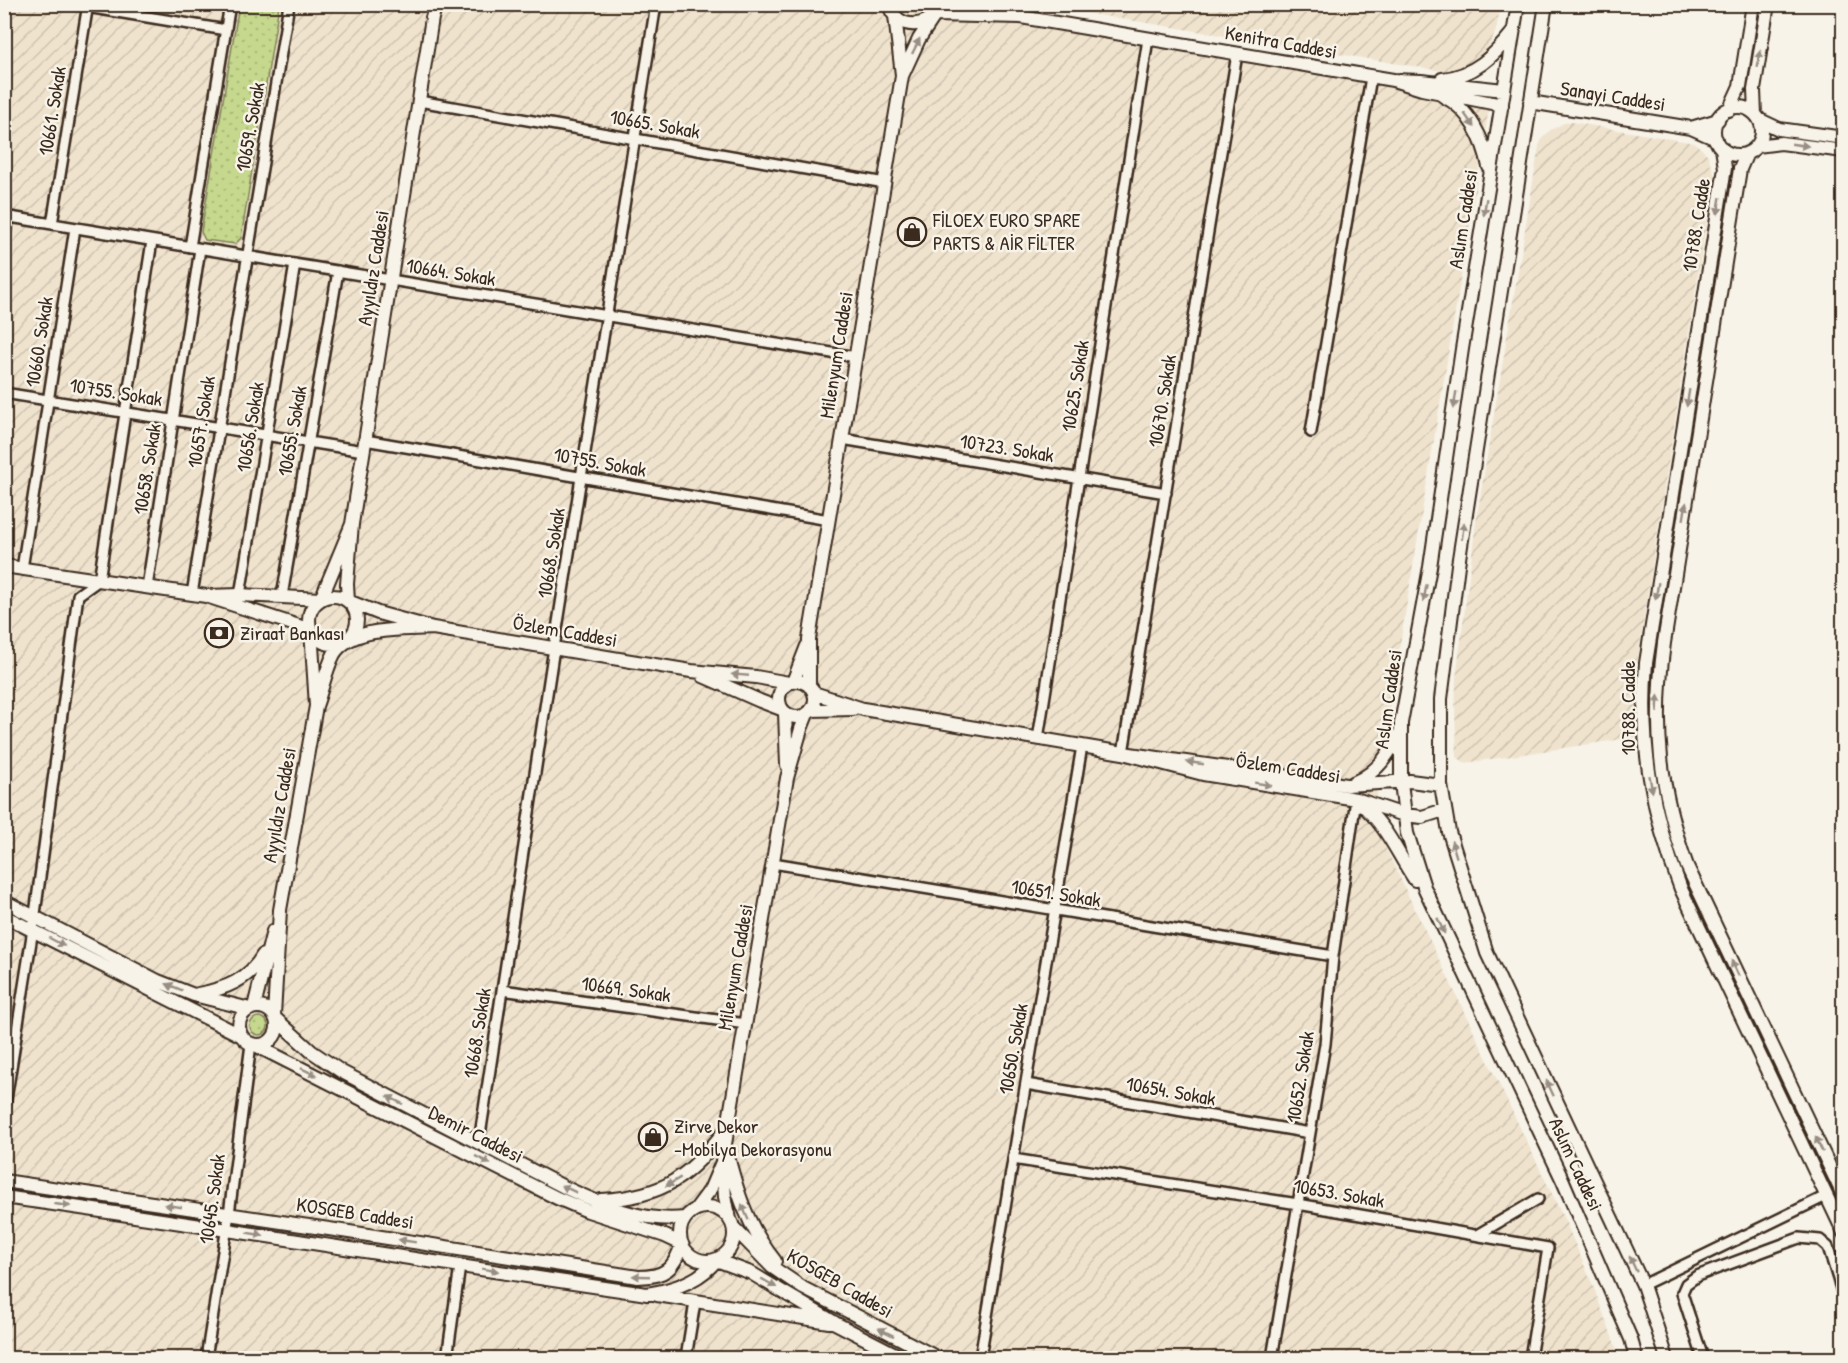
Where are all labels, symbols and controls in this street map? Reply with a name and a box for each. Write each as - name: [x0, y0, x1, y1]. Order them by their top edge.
- street label: Kenitra Caddesi: [1223, 18, 1339, 65]
- one-way arrow: [912, 38, 921, 55]
- one-way arrow: [1754, 49, 1763, 68]
- street label: 10661. Sokak: [31, 64, 72, 157]
- street label: Sanayi Caddesi: [1559, 74, 1668, 117]
- street label: 10659. Sokak: [228, 80, 271, 174]
- street label: 10665. Sokak: [608, 102, 702, 145]
- one-way arrow: [1463, 112, 1475, 128]
- one-way arrow: [1791, 141, 1810, 150]
- street label: Aslım Caddesi: [1441, 167, 1484, 270]
- street label: 10788. Cadde: [1675, 176, 1716, 274]
- one-way arrow: [1714, 196, 1723, 215]
- one-way arrow: [1480, 198, 1489, 217]
- place label: FİLOEX EURO SPARE PARTS & AİR FİLTER: [932, 206, 1080, 256]
- street label: Ayyıldız Caddesi: [350, 208, 395, 328]
- shop icon: FİLOEX EURO SPARE PARTS & AİR FİLTER: [896, 216, 928, 248]
- street label: 10664. Sokak: [404, 251, 498, 292]
- street label: Milenyum Caddesi: [812, 290, 859, 420]
- street label: 10660. Sokak: [18, 295, 59, 389]
- street label: 10625. Sokak: [1054, 338, 1095, 434]
- street label: 10670. Sokak: [1141, 353, 1182, 449]
- street label: 10755. Sokak: [68, 371, 164, 412]
- street label: 10657. Sokak: [180, 374, 221, 470]
- street label: 10656. Sokak: [229, 380, 270, 474]
- street label: 10655. Sokak: [270, 383, 313, 478]
- one-way arrow: [1683, 389, 1692, 408]
- one-way arrow: [1450, 391, 1459, 410]
- street label: 10658. Sokak: [126, 421, 167, 516]
- street label: 10723. Sokak: [958, 427, 1056, 468]
- street label: 10755. Sokak: [552, 440, 649, 483]
- one-way arrow: [1681, 501, 1690, 520]
- street label: 10668. Sokak: [530, 506, 571, 600]
- one-way arrow: [1458, 521, 1467, 540]
- one-way arrow: [1652, 581, 1661, 600]
- one-way arrow: [1420, 583, 1429, 602]
- street label: Özlem Caddesi: [511, 608, 619, 653]
- bank icon: Ziraat Bankası: [203, 617, 235, 649]
- place label: Ziraat Bankası: [240, 619, 345, 646]
- street label: Aslım Caddesi: [1367, 648, 1408, 750]
- street label: 10788. Cadde: [1614, 661, 1641, 755]
- one-way arrow: [731, 670, 750, 680]
- one-way arrow: [1654, 694, 1663, 713]
- street label: Ayyıldız Caddesi: [255, 745, 302, 865]
- street label: Özlem Caddesi: [1234, 746, 1342, 789]
- one-way arrow: [1186, 759, 1205, 768]
- one-way arrow: [1646, 775, 1655, 794]
- one-way arrow: [1254, 779, 1273, 788]
- one-way arrow: [1449, 840, 1458, 858]
- street label: 10651. Sokak: [1009, 872, 1103, 913]
- street label: Milenyum Caddesi: [710, 902, 759, 1032]
- one-way arrow: [1437, 917, 1446, 934]
- one-way arrow: [48, 937, 65, 947]
- one-way arrow: [1730, 960, 1739, 977]
- street label: 10669. Sokak: [580, 969, 673, 1008]
- one-way arrow: [164, 982, 182, 992]
- street label: 10668. Sokak: [456, 986, 497, 1080]
- street label: 10650. Sokak: [991, 1001, 1034, 1097]
- street label: 10652. Sokak: [1279, 1029, 1320, 1125]
- one-way arrow: [301, 1067, 318, 1076]
- street label: 10654. Sokak: [1124, 1069, 1218, 1112]
- one-way arrow: [1545, 1078, 1555, 1096]
- one-way arrow: [387, 1095, 404, 1105]
- street label: Demir Caddesi: [424, 1098, 528, 1169]
- place label: Zirve Dekor -Mobilya Dekorasyonu: [674, 1112, 832, 1162]
- street label: Aslım Caddesi: [1543, 1113, 1610, 1215]
- shop icon: Zirve Dekor -Mobilya Dekorasyonu: [637, 1121, 669, 1153]
- one-way arrow: [1814, 1136, 1823, 1153]
- street label: 10645. Sokak: [192, 1152, 231, 1246]
- one-way arrow: [475, 1155, 492, 1164]
- street label: 10653. Sokak: [1291, 1171, 1387, 1214]
- one-way arrow: [665, 1176, 681, 1187]
- one-way arrow: [560, 1184, 578, 1194]
- street label: KOSGEB Caddesi: [294, 1190, 416, 1235]
- one-way arrow: [53, 1201, 72, 1210]
- one-way arrow: [163, 1201, 182, 1210]
- one-way arrow: [740, 1203, 750, 1221]
- one-way arrow: [246, 1229, 265, 1238]
- one-way arrow: [398, 1236, 417, 1245]
- street label: KOSGEB Caddesi: [782, 1241, 898, 1324]
- one-way arrow: [1628, 1256, 1637, 1273]
- one-way arrow: [480, 1266, 499, 1275]
- one-way arrow: [632, 1271, 651, 1281]
- one-way arrow: [761, 1278, 777, 1289]
- one-way arrow: [877, 1327, 894, 1337]

